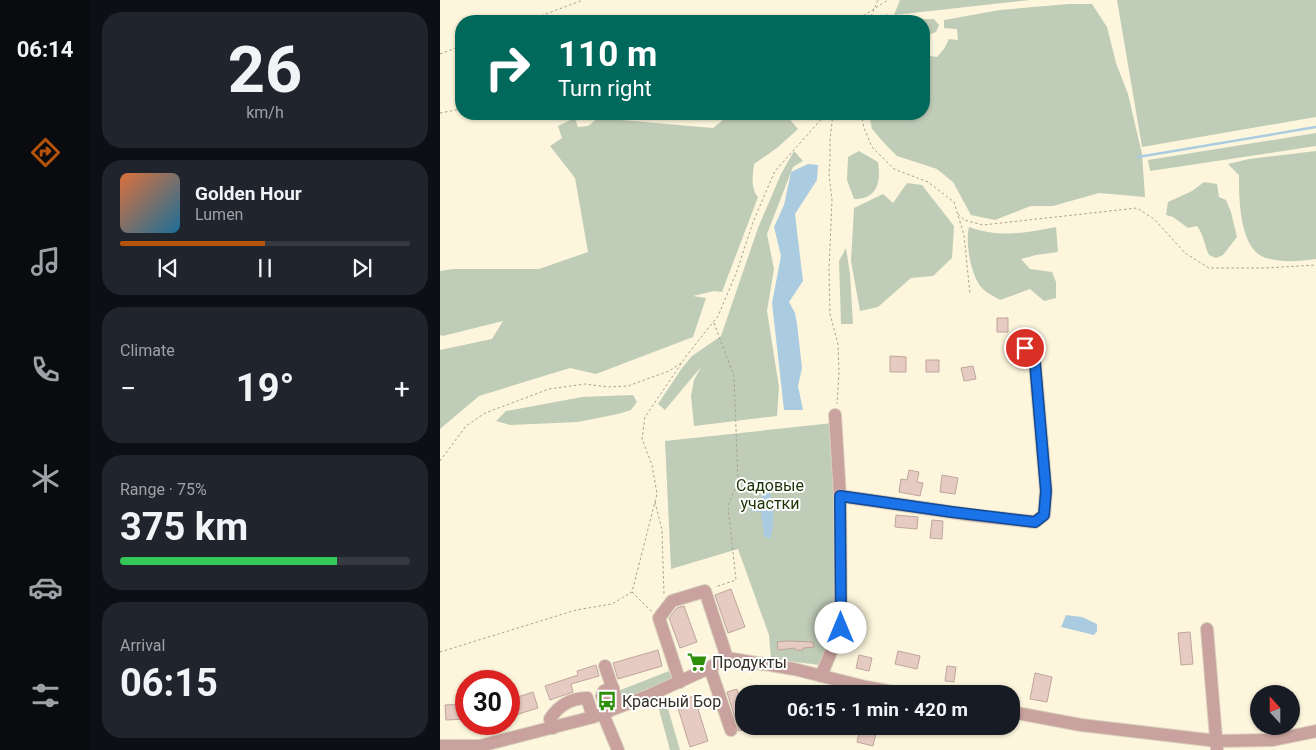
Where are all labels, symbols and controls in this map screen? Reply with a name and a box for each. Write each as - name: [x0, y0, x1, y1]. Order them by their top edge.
- text: 26: [228, 32, 302, 108]
- text: 110 m: [558, 34, 657, 75]
- icon: right: [475, 35, 540, 100]
- text: 06:14: [17, 37, 73, 62]
- text: Turn right: [558, 76, 652, 101]
- text: km/h: [246, 103, 284, 122]
- icon: directions: [28, 135, 63, 170]
- text: Golden Hour: [195, 182, 302, 205]
- text: Lumen: [195, 205, 243, 224]
- icon: music: [28, 244, 63, 279]
- icon: previous: [154, 254, 182, 282]
- icon: pause: [251, 254, 279, 282]
- icon: next: [348, 254, 376, 282]
- pin: [1004, 327, 1046, 369]
- icon: arrive: [1011, 334, 1039, 362]
- text: Climate: [120, 341, 175, 360]
- icon: phone: [28, 352, 63, 387]
- text: 19°: [236, 366, 294, 410]
- text: −: [120, 372, 136, 405]
- text: +: [394, 372, 410, 405]
- icon: climate: [28, 461, 63, 496]
- park label: Садовые участки: [736, 476, 804, 513]
- text: Range · 75%: [120, 480, 207, 499]
- text: 375 km: [120, 505, 248, 549]
- icon: car: [28, 570, 63, 605]
- position arrow: [814, 601, 866, 653]
- text: Arrival: [120, 636, 165, 655]
- supermarket icon: Продукты: [686, 651, 708, 673]
- place label: Продукты: [712, 653, 787, 672]
- text: 06:15: [120, 661, 218, 705]
- speed limit sign: 30: [455, 670, 520, 735]
- icon: filters: [28, 678, 63, 713]
- north arrow: [1250, 685, 1300, 735]
- map controls: [1250, 685, 1300, 735]
- bus stop icon: Красный Бор: [596, 690, 618, 712]
- place label: Красный Бор: [622, 692, 721, 711]
- text: 06:15 · 1 min · 420 m: [787, 698, 968, 721]

